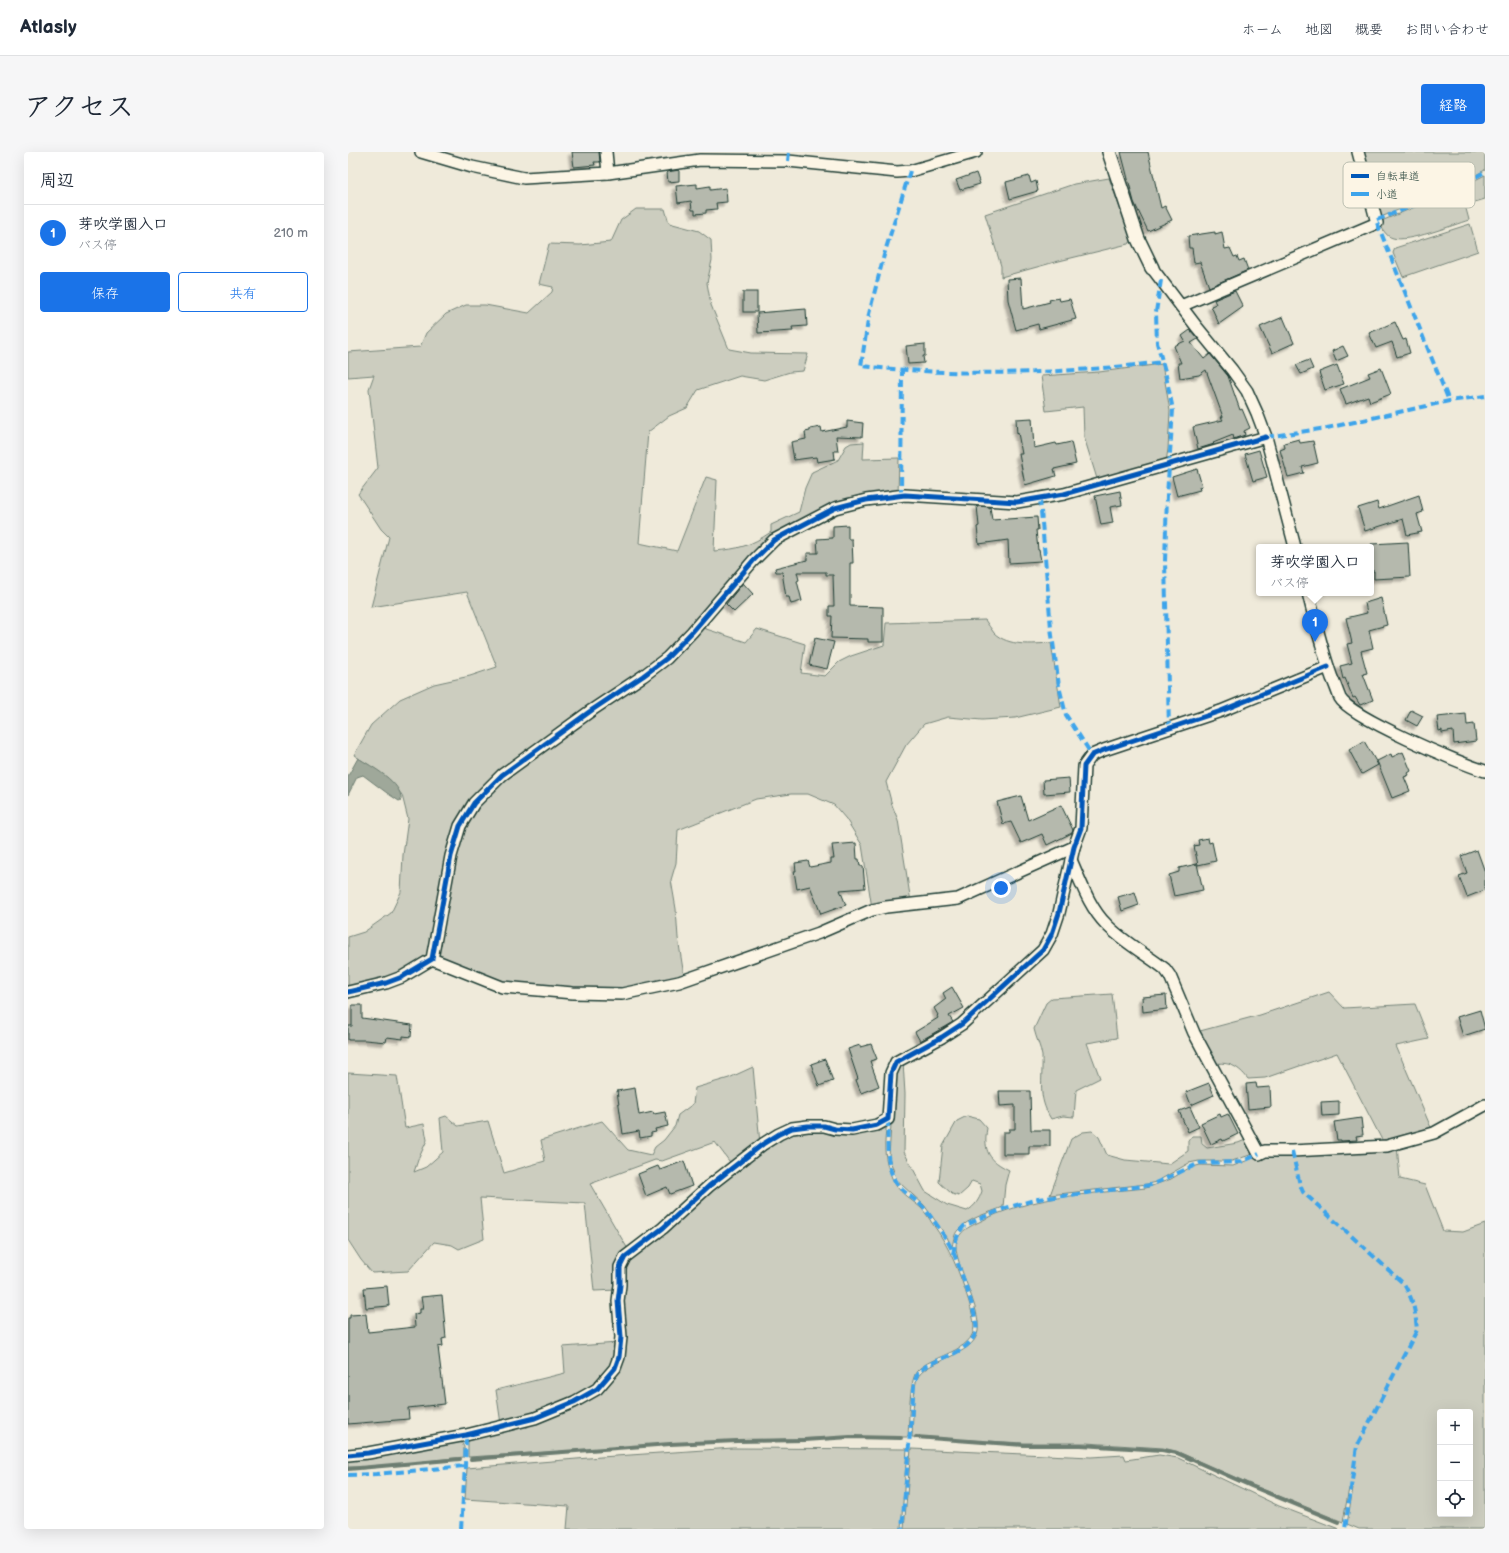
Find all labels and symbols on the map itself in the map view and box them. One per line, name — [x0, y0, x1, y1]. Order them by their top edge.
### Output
legend — [1343, 162, 1475, 208]
text: 自転車道 — [1376, 170, 1420, 183]
text: 小道 — [1376, 188, 1398, 201]
pin: 1 — [1302, 609, 1328, 642]
your location — [991, 878, 1011, 898]

